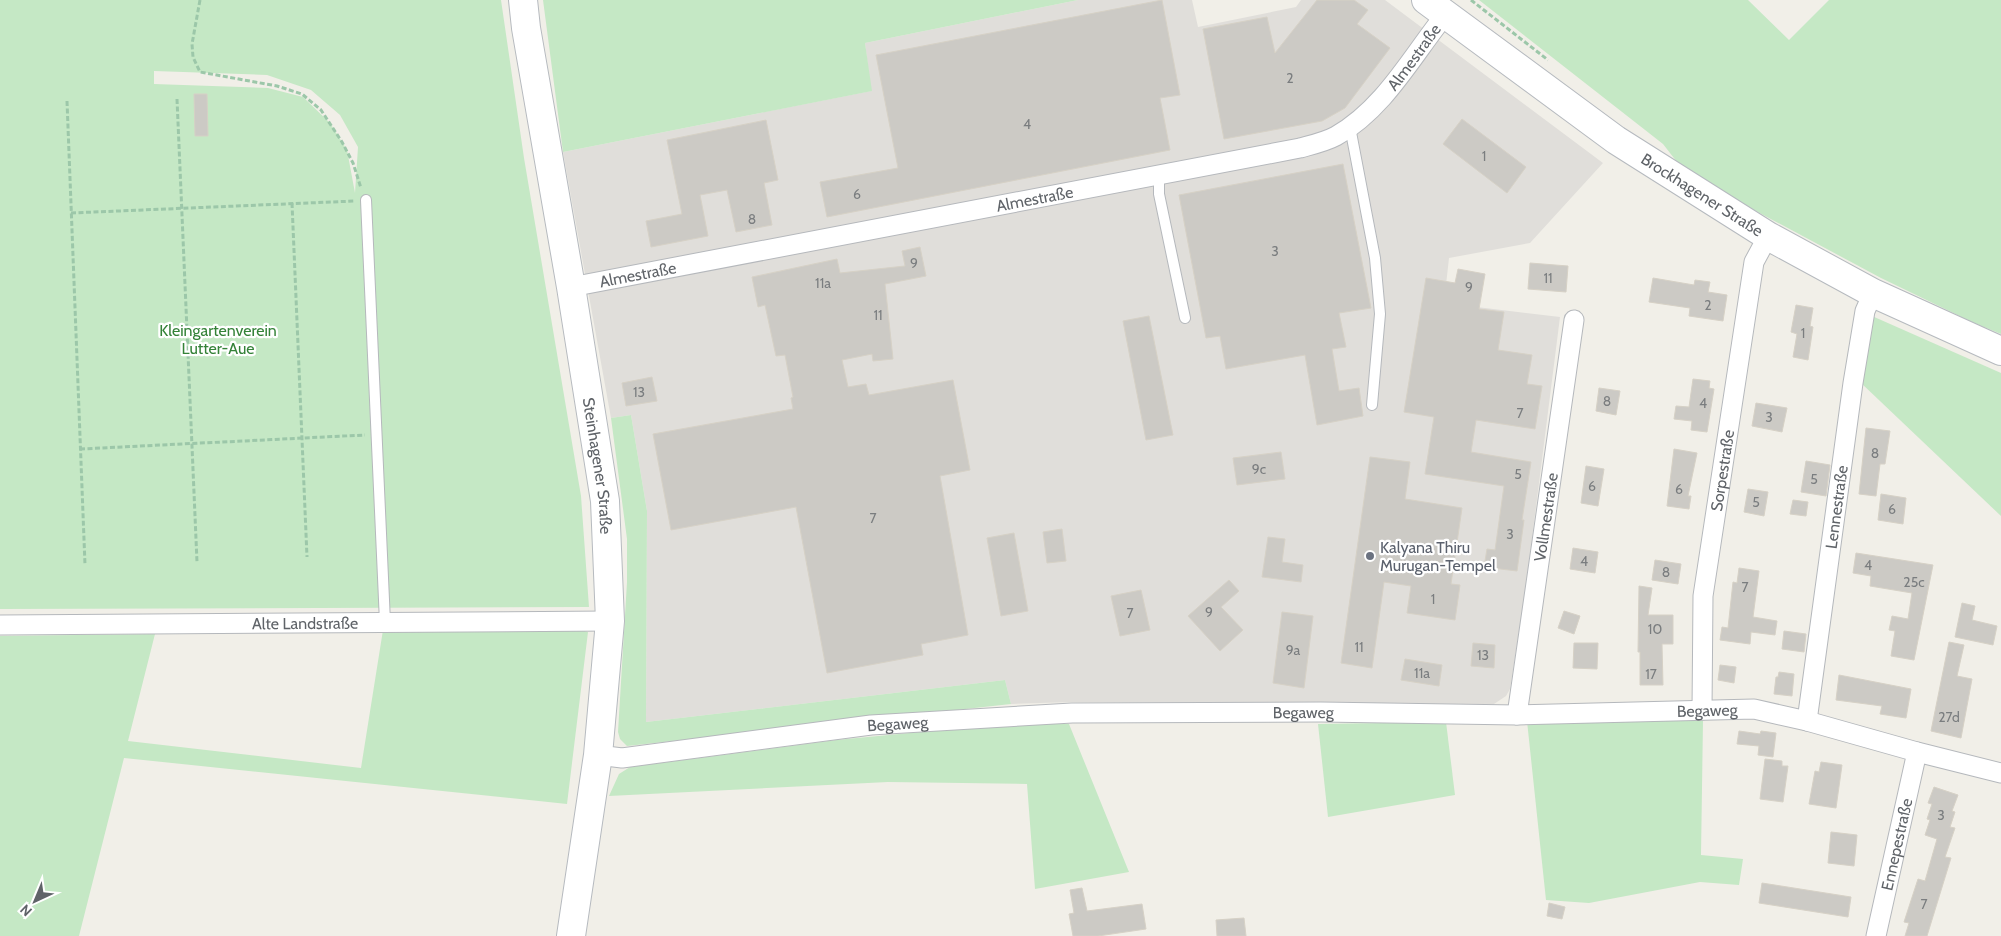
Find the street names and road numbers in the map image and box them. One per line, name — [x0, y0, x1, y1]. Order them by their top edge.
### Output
street label: Almestraße — [1383, 20, 1445, 94]
street label: Brockhagener Straße — [1638, 149, 1766, 240]
street label: Almestraße — [995, 182, 1075, 216]
street label: Almestraße — [598, 258, 678, 291]
street label: Steinhagener Straße — [579, 396, 615, 535]
street label: Sorpestraße — [1707, 428, 1738, 513]
street label: Lennestraße — [1822, 464, 1852, 550]
street label: Vollmestraße — [1530, 471, 1562, 563]
street label: Alte Landstraße — [252, 614, 358, 633]
street label: Begaweg — [1677, 700, 1739, 721]
street label: Begaweg — [1273, 703, 1335, 722]
street label: Begaweg — [867, 713, 930, 735]
street label: Ennepestraße — [1877, 796, 1916, 892]

